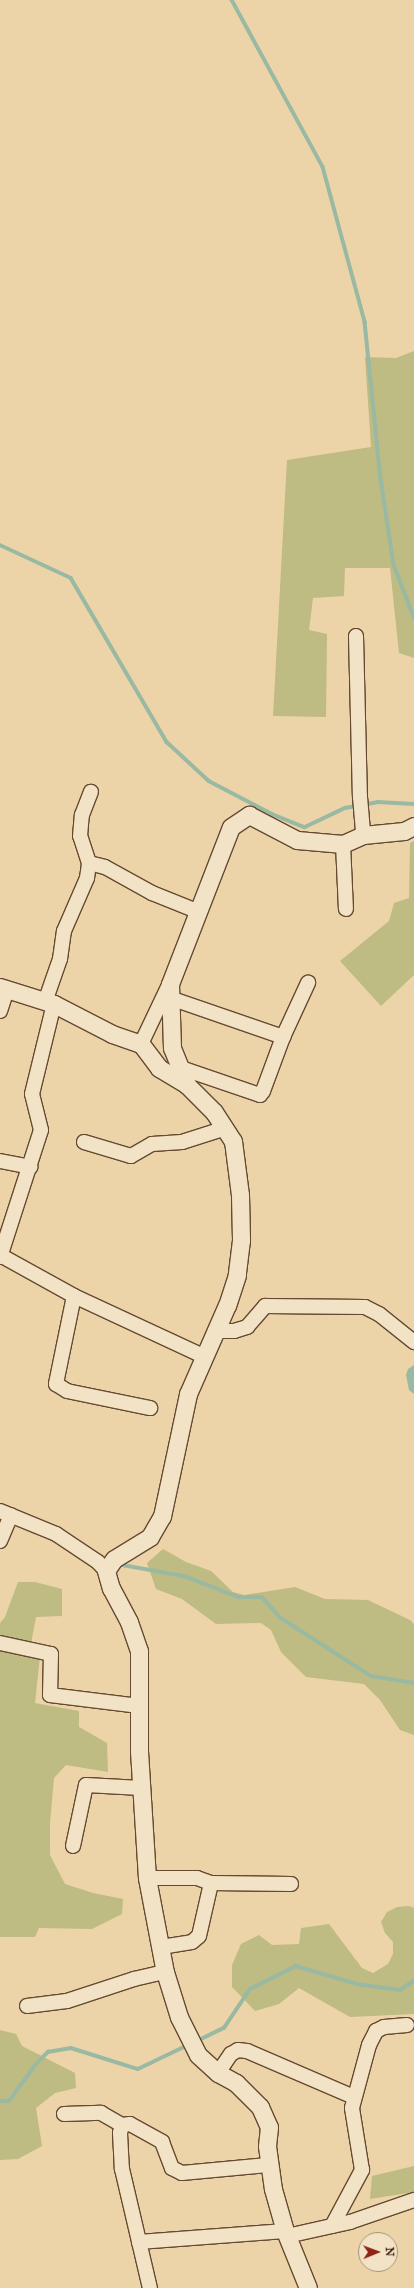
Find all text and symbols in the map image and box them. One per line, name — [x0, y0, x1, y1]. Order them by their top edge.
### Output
north arrow — [358, 2232, 398, 2272]
text: N — [383, 2247, 396, 2257]

